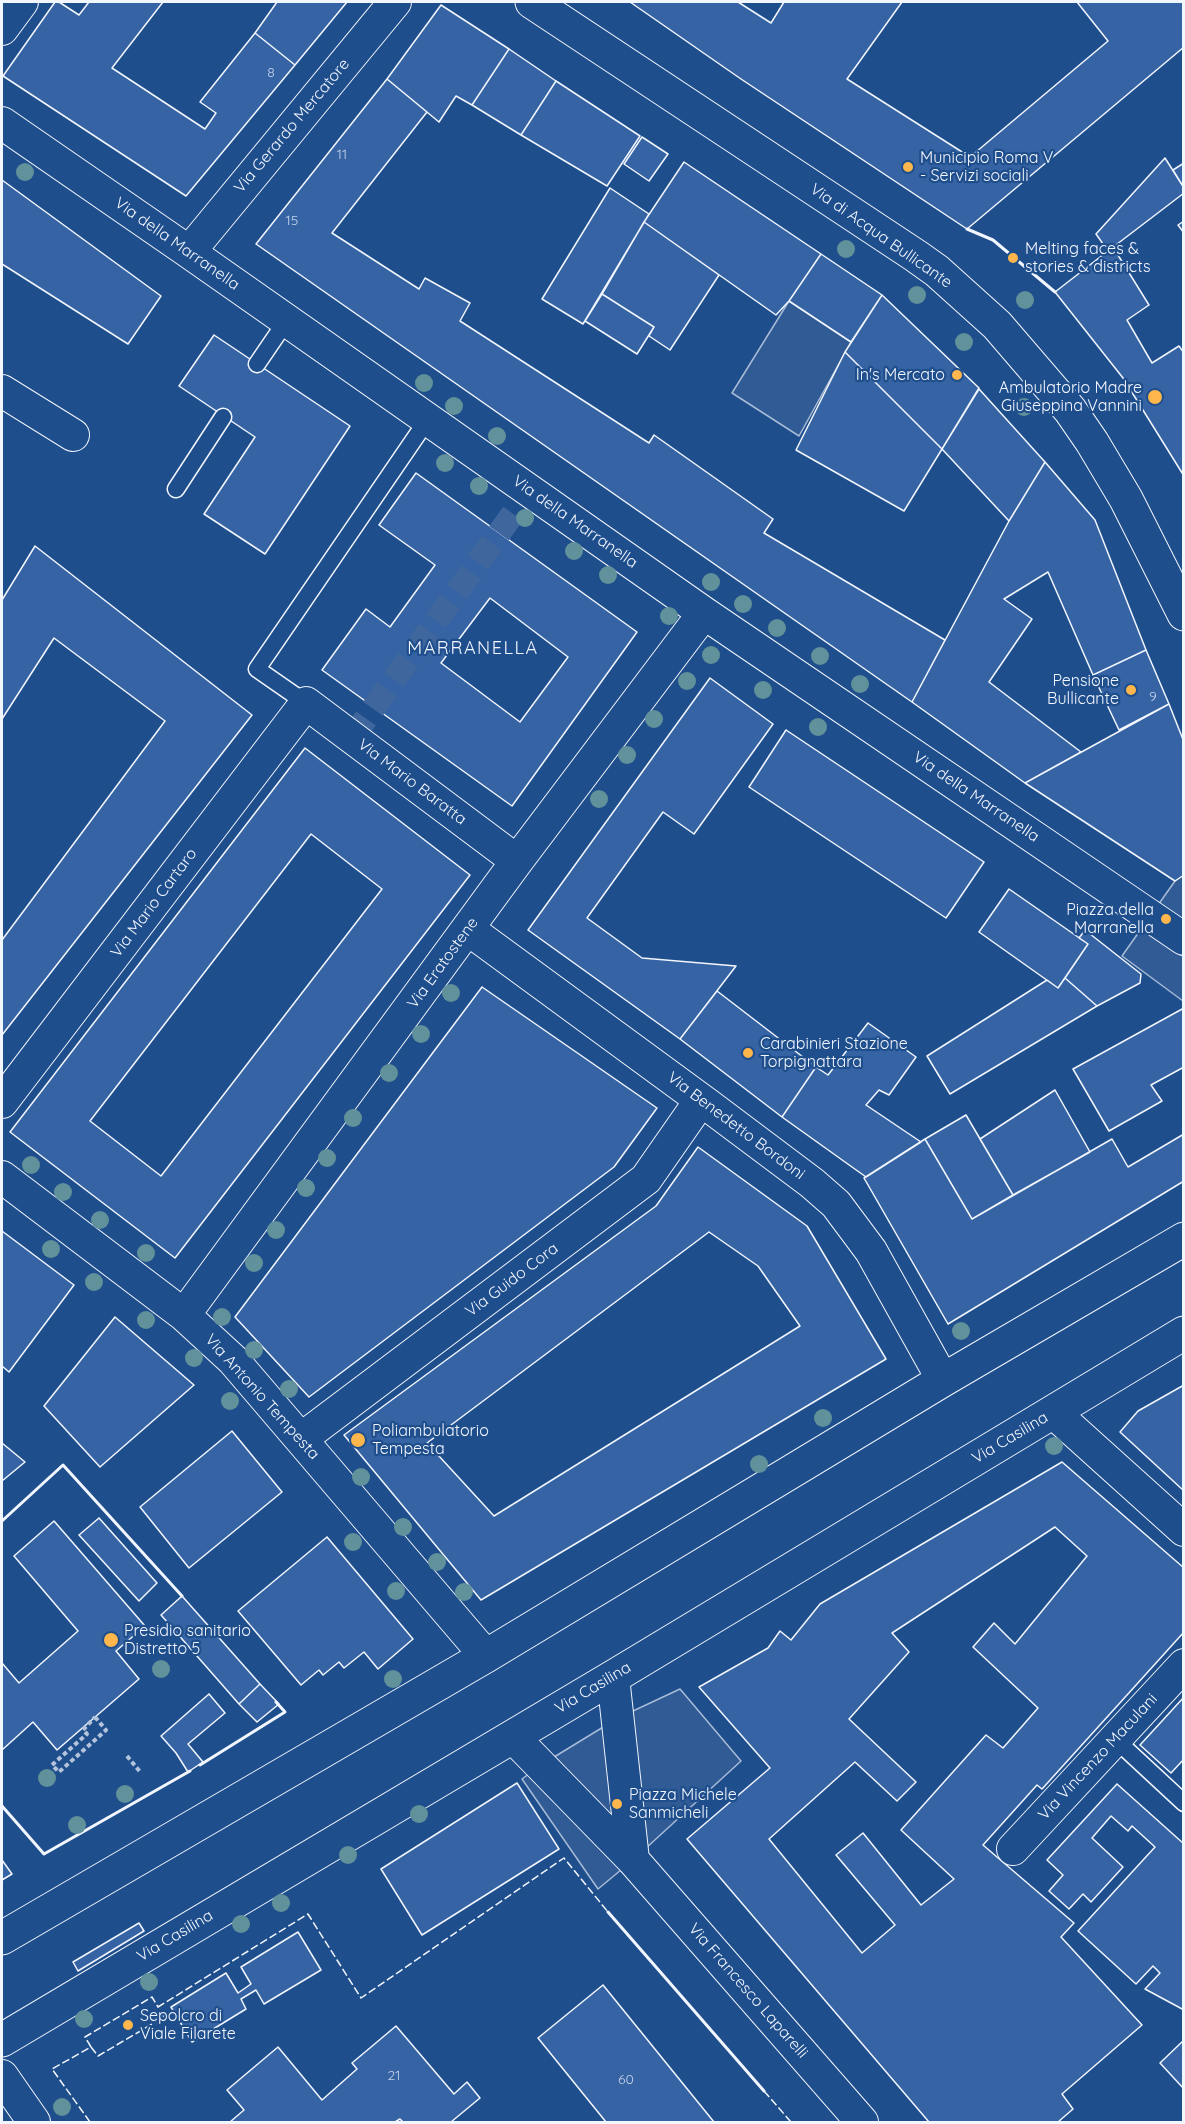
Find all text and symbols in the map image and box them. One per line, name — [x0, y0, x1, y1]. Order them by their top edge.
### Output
street label: Via Gerardo Mercatore — [230, 55, 354, 197]
house number: 8 — [267, 65, 275, 81]
house number: 11 — [337, 147, 347, 163]
place label: Municipio Roma V - Servizi sociali — [920, 148, 1053, 186]
marker: Municipio Roma V - Servizi sociali — [901, 160, 915, 174]
street label: Via di Acqua Bullicante — [806, 180, 956, 292]
street label: Via della Marranella — [111, 194, 243, 294]
house number: 15 — [286, 213, 298, 229]
place label: Melting faces & stories & districts — [1025, 239, 1150, 277]
marker: Melting faces & stories & districts — [1006, 251, 1020, 265]
place label: In's Mercato — [856, 365, 945, 385]
marker: In's Mercato — [950, 368, 964, 382]
place label: Ambulatorio Madre Giuseppina Vannini — [999, 378, 1142, 416]
marker: Ambulatorio Madre Giuseppina Vannini — [1146, 388, 1164, 406]
street label: Via della Marranella — [509, 472, 641, 572]
district label: MARRANELLA — [407, 638, 539, 660]
place label: Pensione Bullicante — [1047, 671, 1119, 709]
marker: Pensione Bullicante — [1124, 683, 1138, 697]
house number: 9 — [1149, 689, 1157, 705]
street label: Via Mario Baratta — [354, 735, 470, 829]
street label: Via della Marranella — [909, 748, 1043, 846]
street label: Via Mario Cartaro — [107, 845, 201, 961]
place label: Piazza della Marranella — [1066, 900, 1154, 938]
marker: Piazza della Marranella — [1159, 912, 1173, 926]
street label: Via Eratostene — [403, 914, 483, 1012]
place label: Carabinieri Stazione Torpignattara — [760, 1034, 908, 1072]
marker: Carabinieri Stazione Torpignattara — [741, 1046, 755, 1060]
street label: Via Benedetto Bordoni — [663, 1068, 809, 1184]
street label: Via Guido Cora — [462, 1239, 562, 1321]
street label: Via Antonio Tempesta — [201, 1330, 323, 1464]
street label: Via Casilina — [969, 1408, 1051, 1468]
place label: Poliambulatorio Tempesta — [372, 1421, 489, 1459]
marker: Poliambulatorio Tempesta — [349, 1431, 367, 1449]
place label: Presidio sanitario Distretto 5 — [124, 1621, 251, 1659]
marker: Presidio sanitario Distretto 5 — [102, 1631, 120, 1649]
street label: Via Casilina — [552, 1658, 634, 1718]
street label: Via Vincenzo Maculani — [1034, 1690, 1162, 1824]
place label: Piazza Michele Sanmicheli — [629, 1785, 737, 1823]
marker: Piazza Michele Sanmicheli — [610, 1797, 624, 1811]
street label: Via Casilina — [134, 1906, 216, 1966]
street label: Via Francesco Laparelli — [684, 1920, 812, 2062]
place label: Sepolcro di Viale Filarete — [140, 2006, 236, 2044]
marker: Sepolcro di Viale Filarete — [121, 2018, 135, 2032]
house number: 21 — [388, 2068, 400, 2084]
house number: 60 — [618, 2072, 634, 2088]

